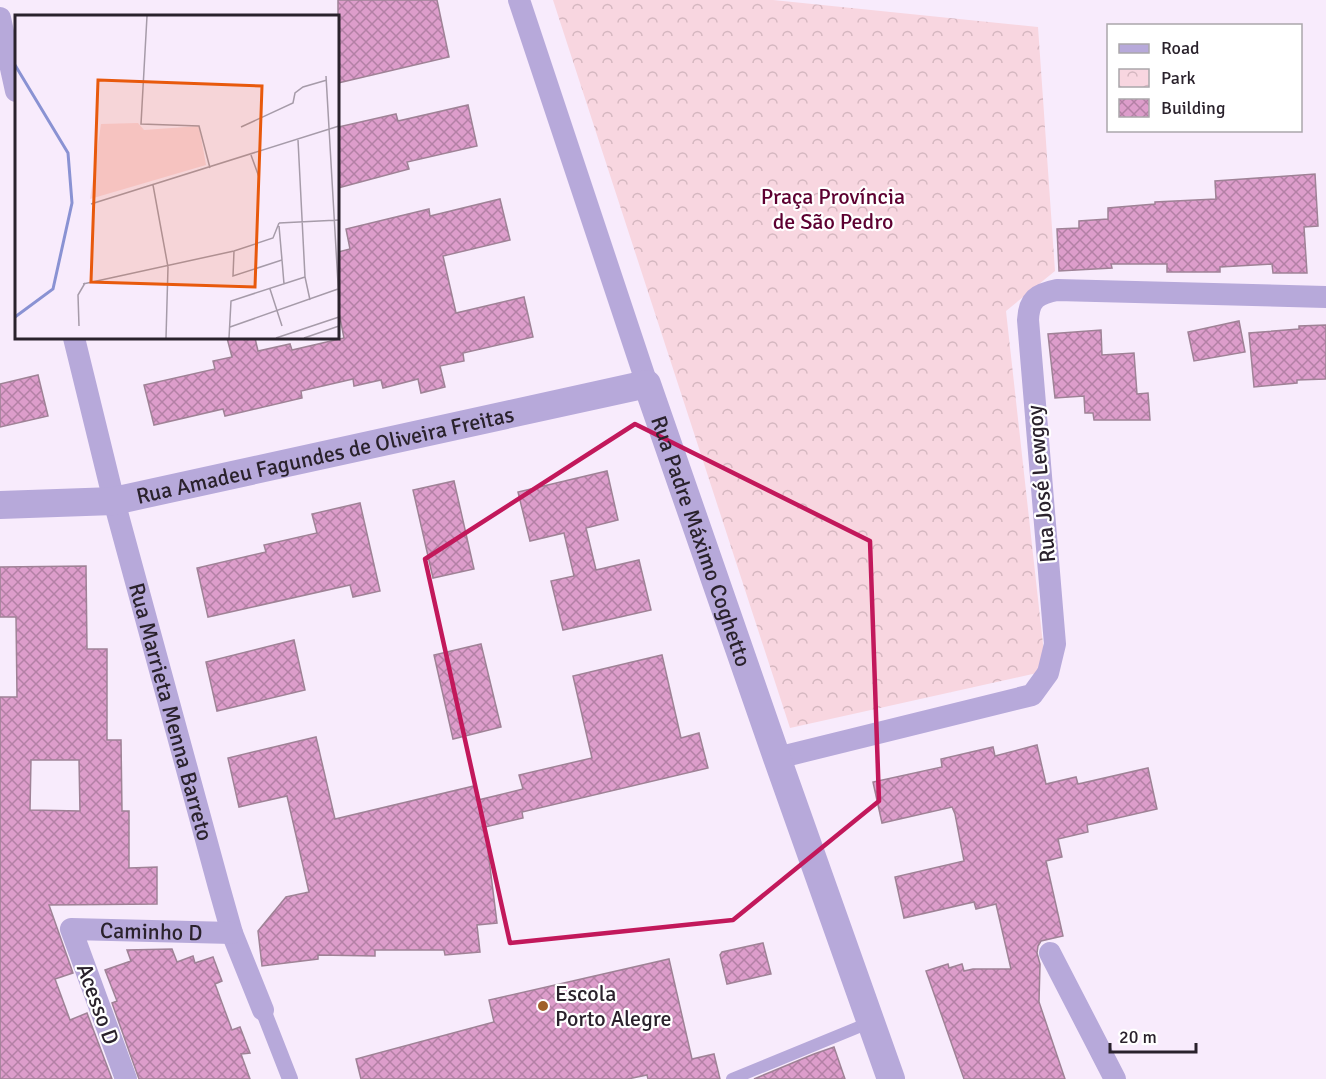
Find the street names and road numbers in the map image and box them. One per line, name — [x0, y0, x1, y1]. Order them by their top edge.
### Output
street label: Rua Amadeu Fagundes de Oliveira Freitas — [134, 400, 516, 509]
street label: Rua José Lewgoy — [1021, 403, 1061, 564]
street label: Rua Padre Máximo Coghetto — [646, 412, 758, 670]
street label: Rua Marrieta Menna Barreto — [123, 580, 219, 843]
street label: Caminho D — [100, 916, 203, 946]
street label: Acesso D — [71, 960, 125, 1048]

